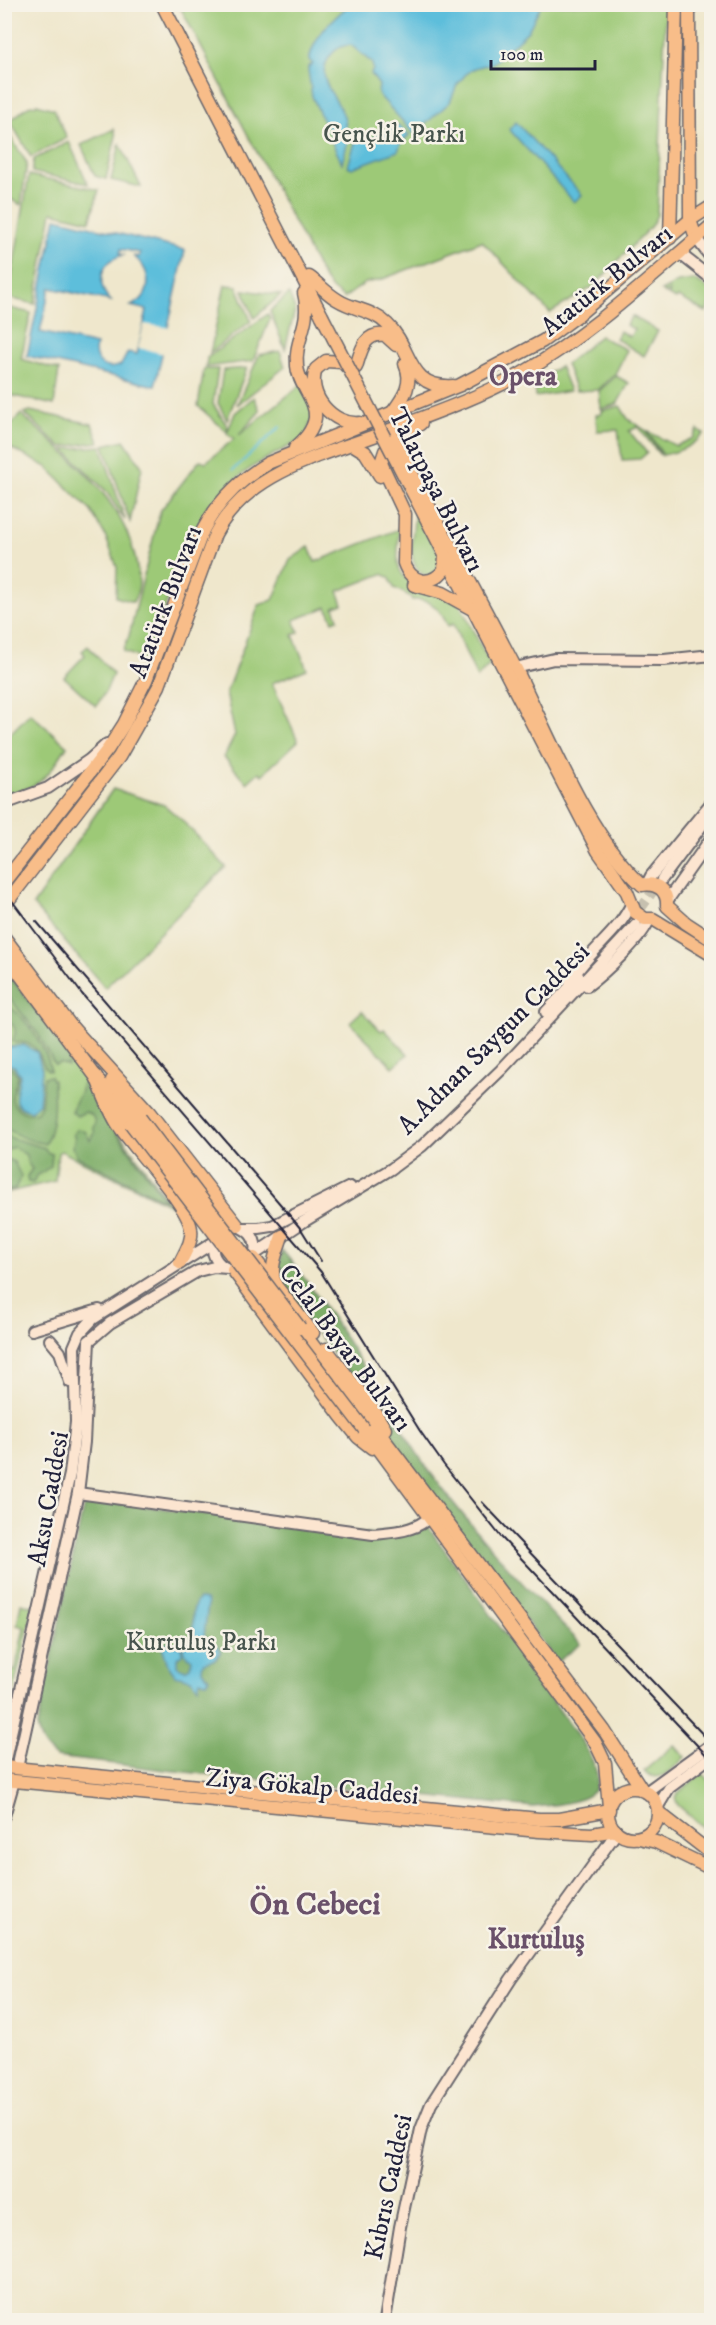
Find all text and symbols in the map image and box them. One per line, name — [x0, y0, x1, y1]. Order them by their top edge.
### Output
scale bar — [491, 33, 594, 71]
text: 100 m — [500, 44, 543, 66]
park label: Gençlik Parkı — [323, 118, 465, 151]
street label: Atatürk Bulvarı — [534, 218, 680, 344]
district label: Opera — [489, 359, 558, 394]
street label: Talatpaşa Bulvarı — [380, 402, 492, 578]
street label: Atatürk Bulvarı — [122, 521, 210, 683]
street label: A.Adnan Saygun Caddesi — [391, 936, 597, 1142]
street label: Celal Bayar Bulvarı — [271, 1257, 419, 1439]
street label: Aksu Caddesi — [21, 1429, 77, 1569]
park label: Kurtuluş Parkı — [126, 1626, 276, 1659]
street label: Ziya Gökalp Caddesi — [204, 1761, 420, 1813]
district label: Ön Cebeci — [249, 1885, 381, 1925]
district label: Kurtuluş — [487, 1922, 585, 1957]
street label: Kıbrıs Caddesi — [357, 2111, 421, 2263]

